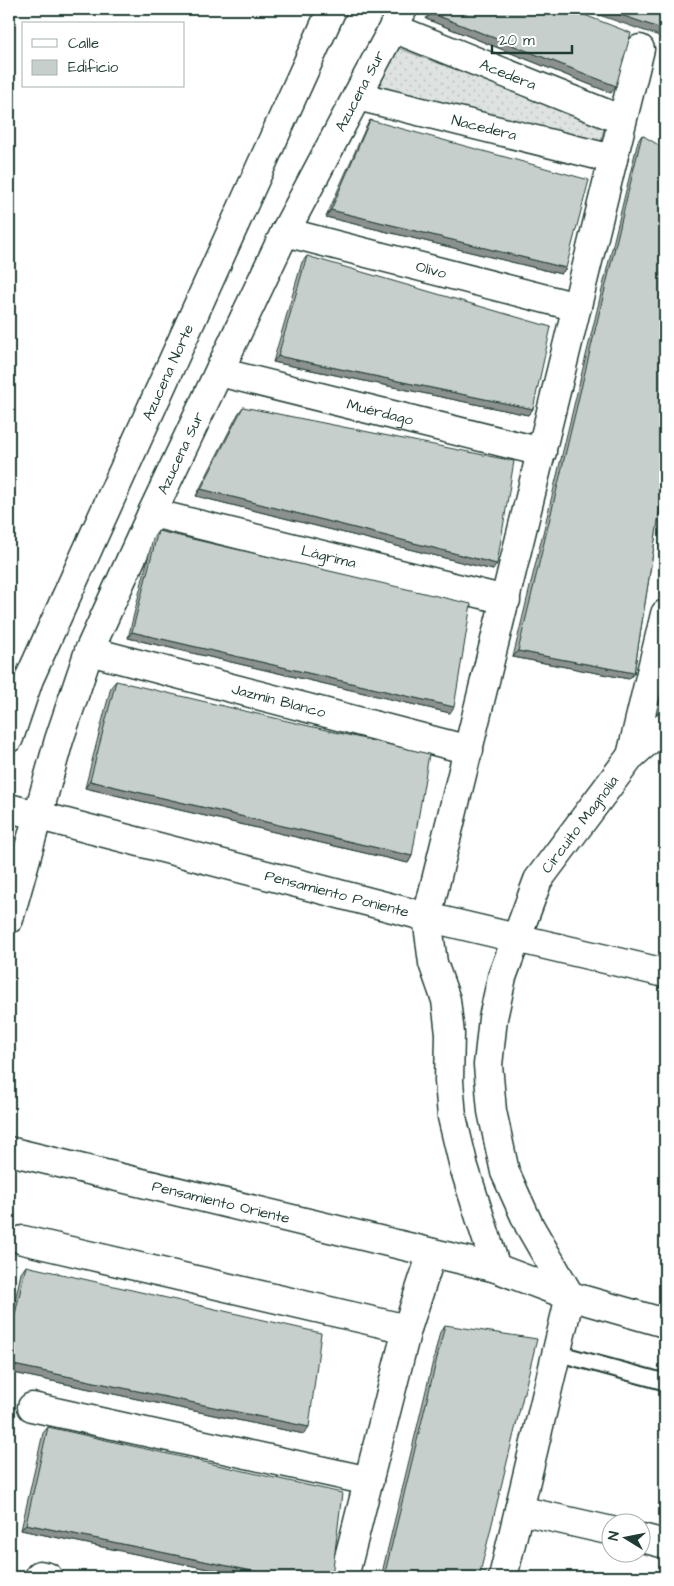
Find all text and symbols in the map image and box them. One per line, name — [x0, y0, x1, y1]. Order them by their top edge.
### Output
legend — [22, 22, 185, 88]
scale bar — [492, 22, 572, 54]
text: 20 m — [499, 30, 535, 51]
text: Calle — [68, 33, 99, 54]
street label: Azucena Sur — [330, 47, 390, 135]
street label: Acedera — [477, 53, 540, 95]
text: Edificio — [68, 57, 119, 78]
street label: Nacedera — [449, 109, 519, 146]
street label: Olivo — [414, 256, 449, 284]
street label: Azucena Norte — [137, 321, 199, 424]
street label: Muérdago — [345, 394, 416, 430]
street label: Azucena Sur — [152, 408, 209, 498]
street label: Lágrima — [299, 540, 359, 573]
street label: Jazmín Blanco — [229, 678, 329, 723]
street label: Circuito Magnolia — [536, 771, 624, 877]
street label: Pensamiento Poniente — [263, 865, 411, 922]
street label: Pensamiento Oriente — [150, 1175, 292, 1229]
north arrow — [602, 1514, 652, 1564]
text: N — [604, 1530, 625, 1542]

